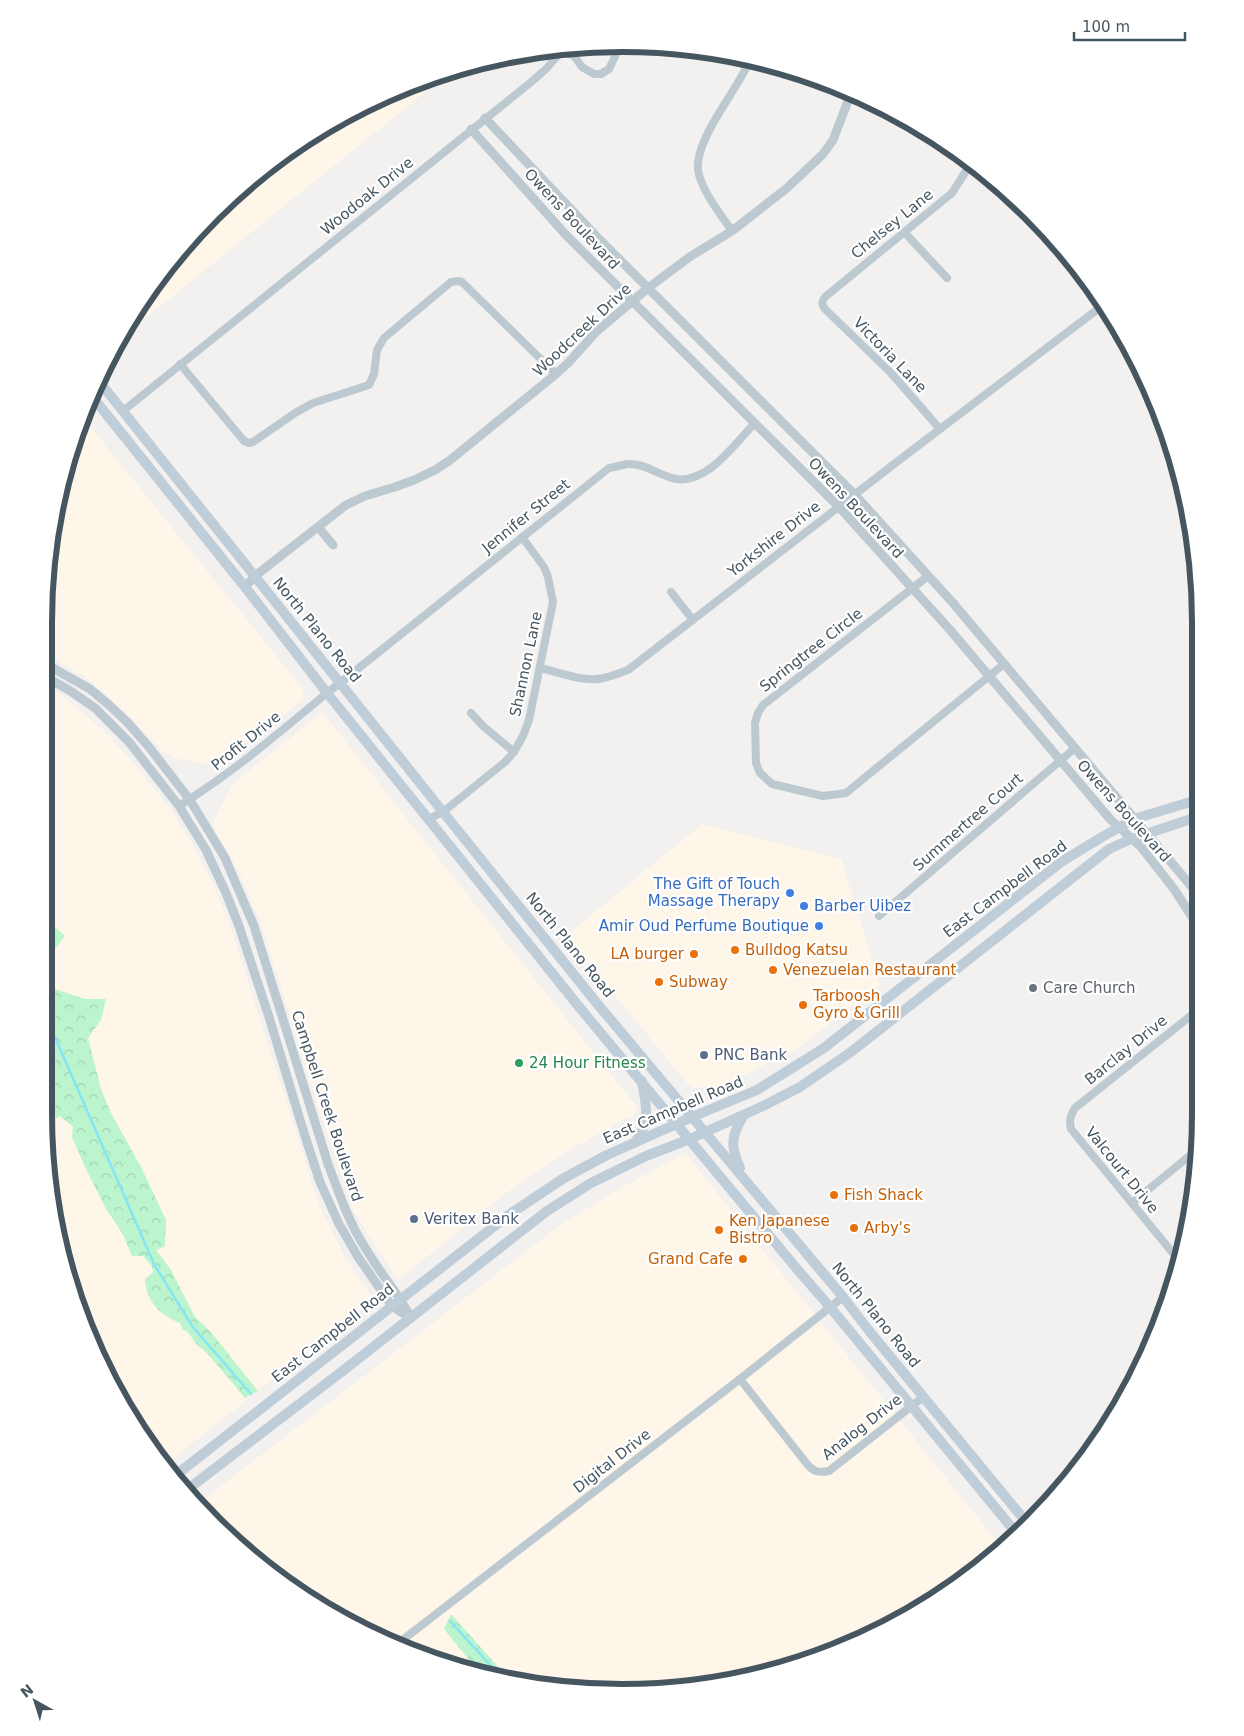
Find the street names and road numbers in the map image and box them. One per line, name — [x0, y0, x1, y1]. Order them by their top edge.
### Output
street label: Woodoak Drive — [317, 153, 417, 239]
street label: Owens Boulevard — [521, 165, 623, 273]
street label: Chelsey Lane — [847, 185, 937, 263]
street label: Woodcreek Drive — [529, 280, 635, 380]
street label: Victoria Lane — [849, 314, 931, 396]
street label: Owens Boulevard — [805, 454, 907, 562]
street label: Jennifer Street — [478, 475, 574, 558]
street label: Yorkshire Drive — [723, 497, 824, 581]
street label: North Plano Road — [269, 574, 365, 686]
street label: Springtree Circle — [756, 604, 866, 696]
street label: Shannon Lane — [506, 610, 546, 718]
street label: Profit Drive — [208, 708, 284, 774]
street label: Owens Boulevard — [1073, 756, 1175, 866]
street label: Summertree Court — [909, 769, 1027, 875]
street label: East Campbell Road — [940, 837, 1070, 941]
street label: North Plano Road — [522, 889, 618, 1001]
street label: Campbell Creek Boulevard — [288, 1008, 366, 1204]
street label: Barclay Drive — [1081, 1011, 1171, 1089]
street label: East Campbell Road — [600, 1072, 746, 1148]
street label: Valcourt Drive — [1082, 1123, 1162, 1217]
street label: North Plano Road — [828, 1259, 924, 1371]
street label: East Campbell Road — [268, 1280, 398, 1386]
street label: Analog Drive — [818, 1390, 906, 1464]
street label: Digital Drive — [570, 1425, 654, 1497]

